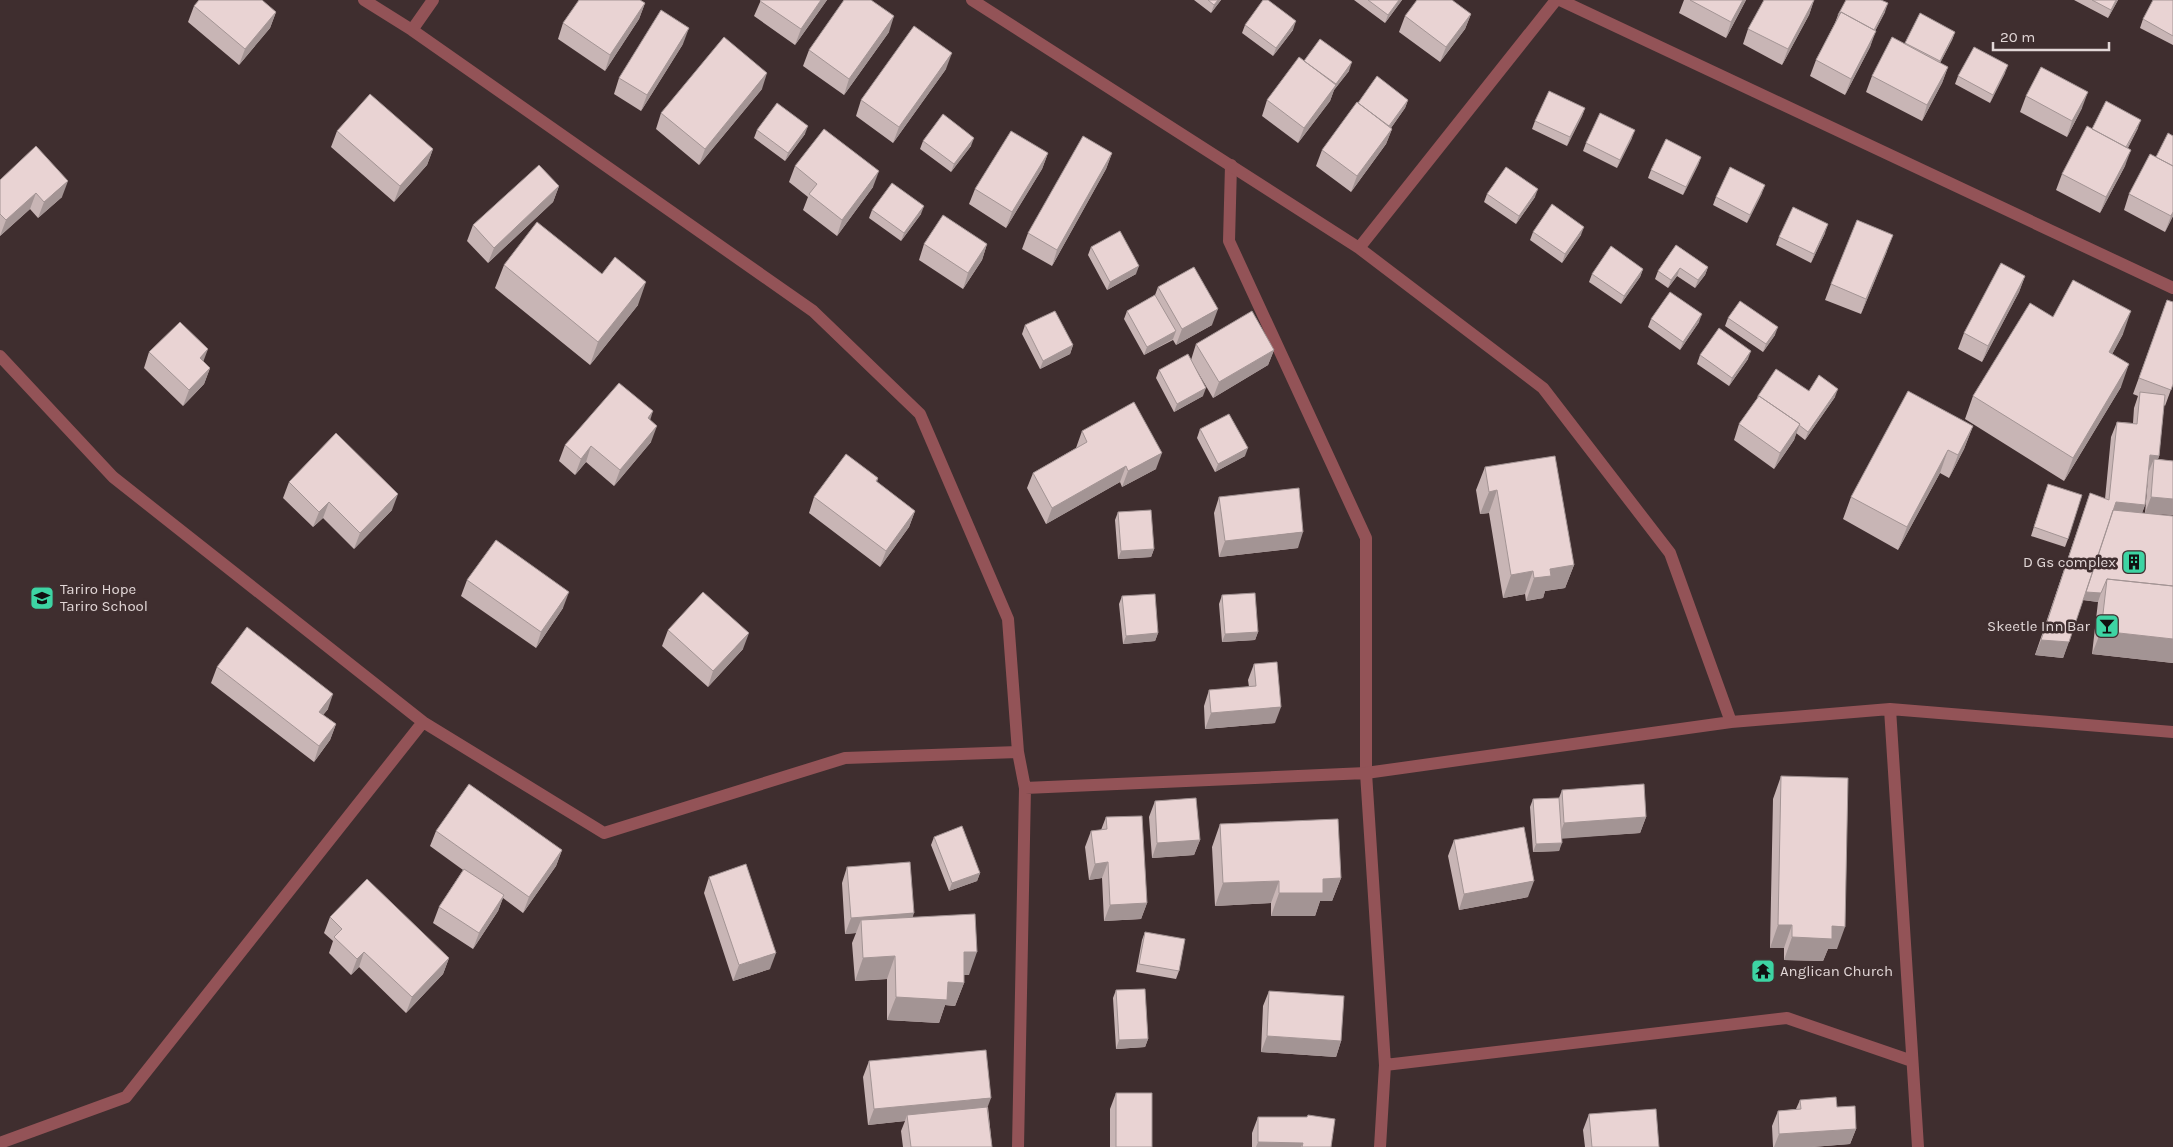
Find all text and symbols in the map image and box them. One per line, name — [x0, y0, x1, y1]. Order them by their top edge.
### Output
scale bar — [1993, 20, 2109, 52]
text: 20 m — [2000, 28, 2035, 46]
building icon: D Gs complex — [2121, 549, 2147, 575]
place label: D Gs complex — [2023, 553, 2116, 571]
place label: Tariro Hope Tariro School — [60, 580, 148, 615]
school or university icon: Tariro Hope Tariro School — [29, 585, 55, 611]
bar icon: Skeetle Inn Bar — [2094, 613, 2120, 639]
place label: Skeetle Inn Bar — [1987, 617, 2091, 635]
temple icon: Anglican Church — [1750, 958, 1776, 984]
place label: Anglican Church — [1780, 962, 1893, 980]

